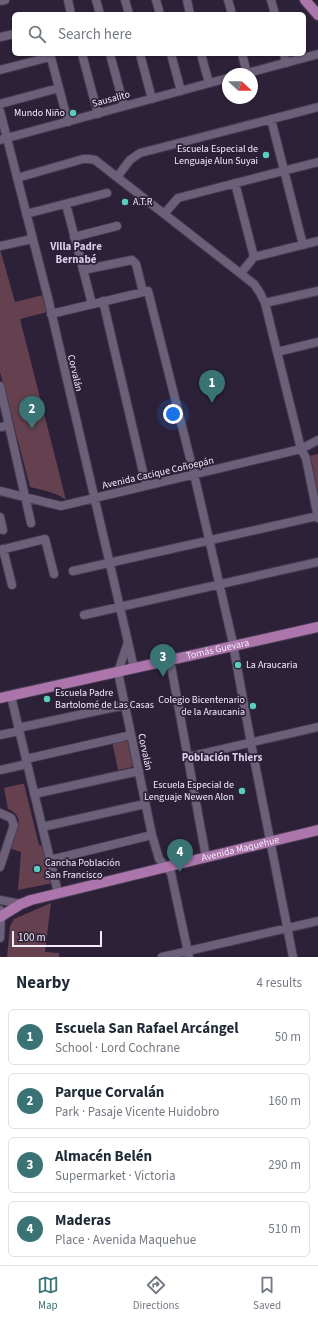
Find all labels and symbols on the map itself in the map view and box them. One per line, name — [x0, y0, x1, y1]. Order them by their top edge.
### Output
north arrow — [222, 68, 258, 104]
street label: Sausalito — [90, 87, 132, 111]
place label: Mundo Niño — [14, 106, 65, 120]
marker: Mundo Niño — [68, 108, 78, 118]
place label: Escuela Especial de Lenguaje Alun Suyai — [174, 142, 258, 168]
marker: Escuela Especial de Lenguaje Alun Suyai — [261, 150, 271, 160]
place label: A.T.R — [133, 195, 153, 209]
marker: A.T.R — [120, 197, 130, 207]
district label: Villa Padre Bernabé — [49, 239, 102, 267]
street label: Corvalán — [64, 353, 86, 393]
pin: 1 — [199, 370, 225, 403]
pin: 2 — [19, 396, 45, 429]
your location — [163, 404, 183, 424]
street label: Avenida Cacique Coñoepán — [101, 453, 215, 493]
street label: Tomás Guevara — [185, 636, 250, 663]
pin: 3 — [150, 644, 176, 677]
place label: La Araucaria — [246, 658, 298, 672]
marker: La Araucaria — [233, 660, 243, 670]
place label: Escuela Padre Bartolomé de Las Casas — [55, 686, 154, 712]
place label: Colegio Bicentenario de la Araucania — [158, 693, 245, 719]
marker: Escuela Padre Bartolomé de Las Casas — [42, 694, 52, 704]
marker: Colegio Bicentenario de la Araucania — [248, 701, 258, 711]
street label: Corvalán — [134, 732, 156, 772]
district label: Población Thiers — [182, 750, 262, 765]
place label: Escuela Especial de Lenguaje Newen Alon — [144, 778, 234, 804]
marker: Escuela Especial de Lenguaje Newen Alon — [237, 786, 247, 796]
street label: Avenida Maquehue — [200, 833, 281, 865]
pin: 4 — [167, 839, 193, 872]
place label: Cancha Población San Francisco — [45, 856, 120, 882]
marker: Cancha Población San Francisco — [32, 864, 42, 874]
scale bar — [12, 929, 102, 948]

